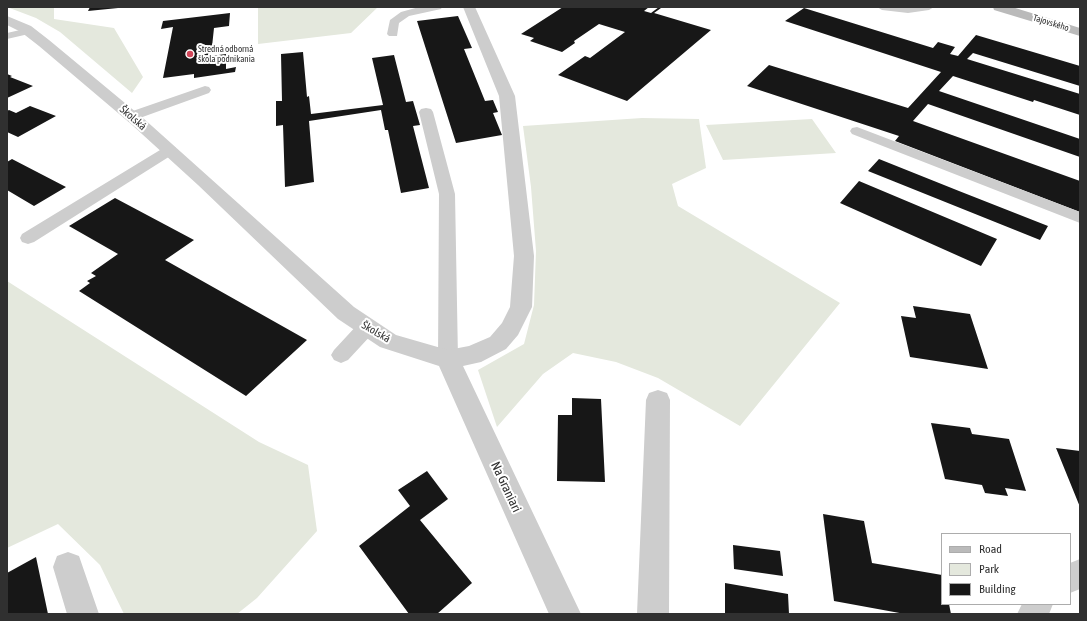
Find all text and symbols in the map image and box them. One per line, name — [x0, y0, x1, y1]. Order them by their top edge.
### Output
street label: Tajovského — [1032, 12, 1070, 34]
place label: Stredná odborná škola podnikania — [198, 44, 255, 65]
marker: Stredná odborná škola podnikania — [185, 49, 195, 59]
street label: Školská — [117, 103, 149, 133]
street label: Školská — [359, 318, 393, 346]
street label: Na Graniari — [487, 459, 525, 515]
legend — [941, 533, 1071, 605]
text: Road — [979, 542, 1002, 556]
text: Park — [979, 562, 999, 576]
text: Building — [979, 582, 1016, 596]

